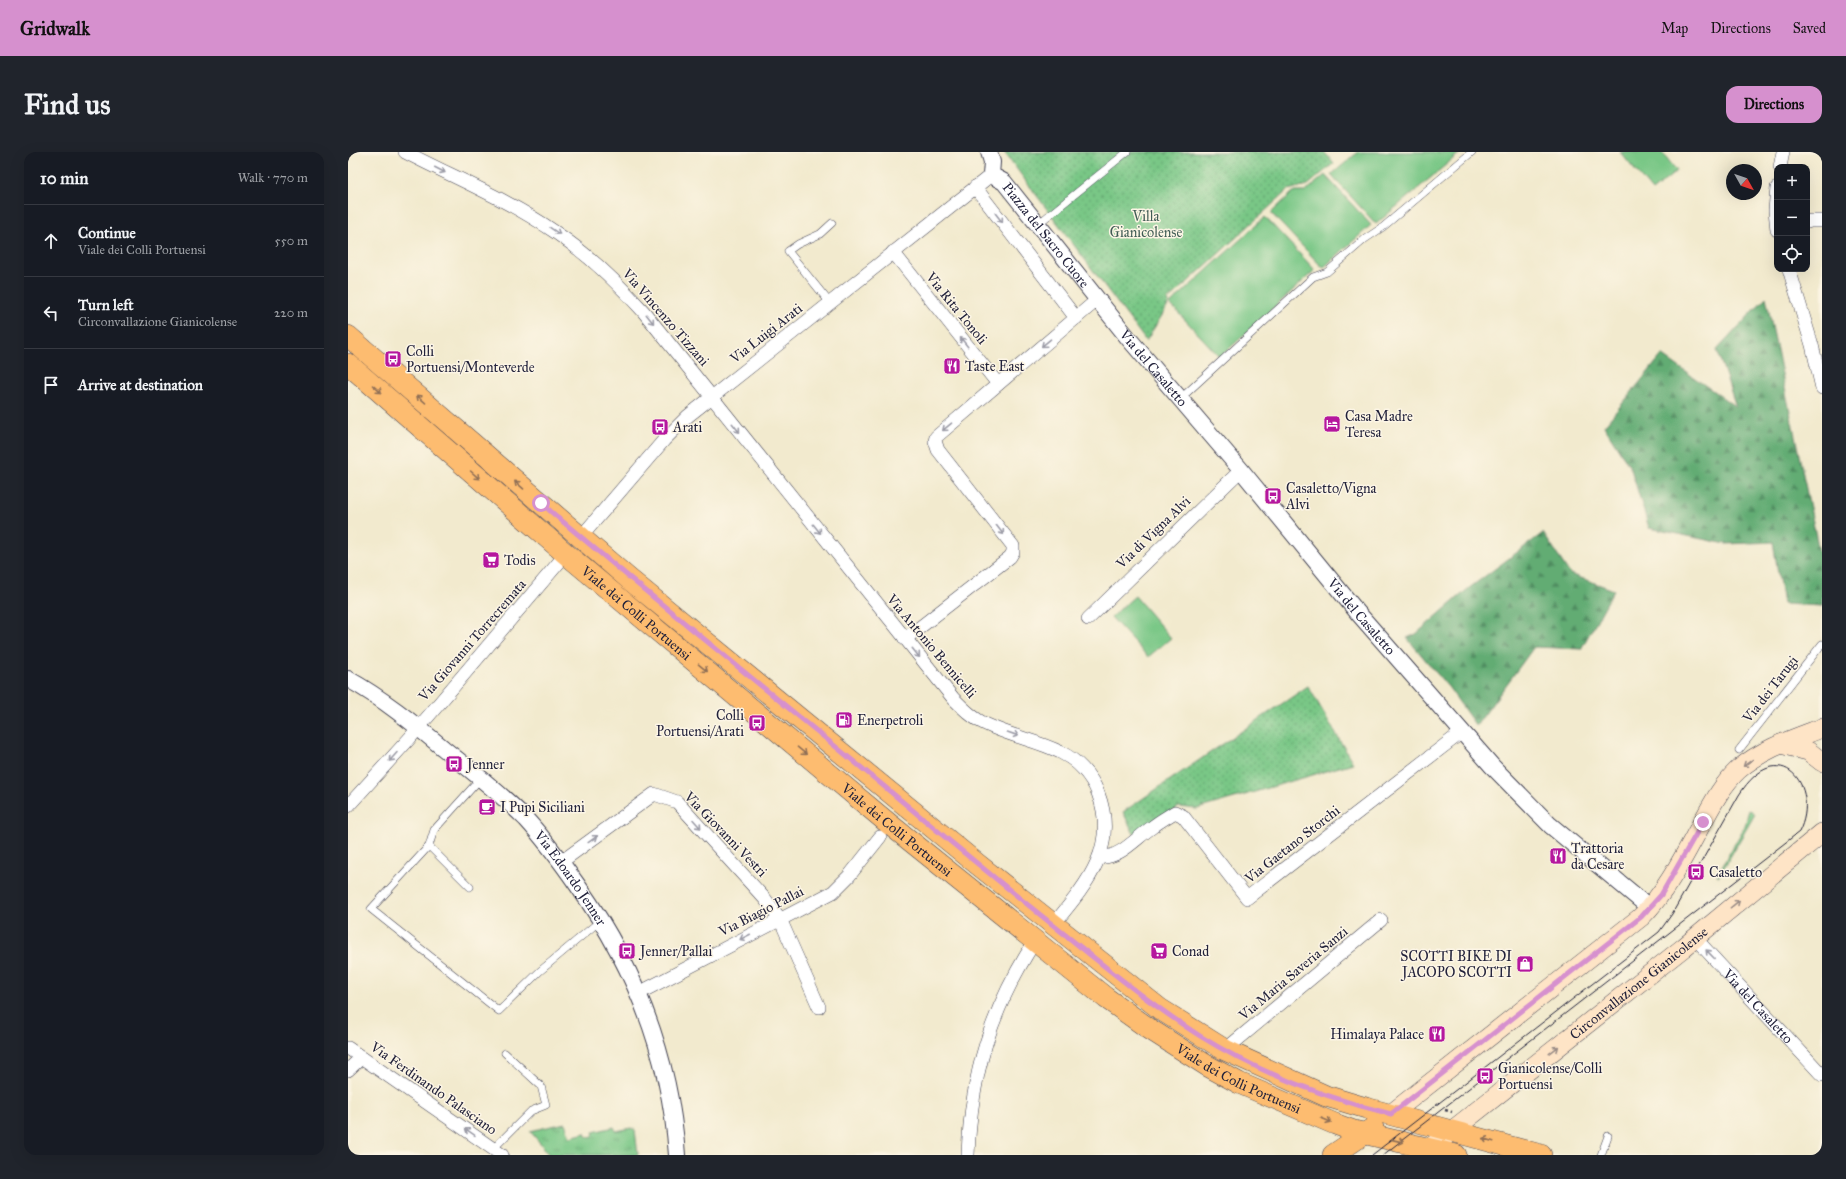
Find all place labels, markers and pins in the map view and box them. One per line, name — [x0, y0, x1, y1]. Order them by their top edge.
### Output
place label: Colli Portuensi/Monteverde — [406, 343, 535, 376]
bus stop icon: Colli Portuensi/Monteverde — [383, 349, 403, 369]
restaurant icon: Taste East — [942, 356, 962, 376]
place label: Taste East — [965, 358, 1025, 375]
place label: Casa Madre Teresa — [1345, 408, 1413, 441]
hotel icon: Casa Madre Teresa — [1322, 414, 1342, 434]
bus stop icon: Arati — [650, 417, 670, 437]
place label: Arati — [672, 419, 703, 436]
place label: Casaletto/Vigna Alvi — [1285, 480, 1377, 513]
bus stop icon: Casaletto/Vigna Alvi — [1263, 486, 1283, 506]
supermarket icon: Todis — [481, 550, 501, 570]
place label: Todis — [504, 552, 536, 569]
place label: Colli Portuensi/Arati — [656, 707, 744, 740]
fuel station icon: Enerpetroli — [834, 710, 854, 730]
place label: Enerpetroli — [857, 712, 924, 729]
bus stop icon: Colli Portuensi/Arati — [747, 713, 767, 733]
bus stop icon: Jenner — [444, 754, 464, 774]
place label: Jenner — [465, 756, 505, 774]
cafe icon: I Pupi Siciliani — [477, 797, 497, 817]
place label: I Pupi Siciliani — [500, 799, 585, 816]
place label: Trattoria da Cesare — [1571, 840, 1625, 873]
restaurant icon: Trattoria da Cesare — [1548, 846, 1568, 866]
bus stop icon: Casaletto — [1686, 862, 1706, 882]
place label: Casaletto — [1709, 864, 1762, 881]
bus stop icon: Jenner/Pallai — [617, 941, 637, 961]
supermarket icon: Conad — [1149, 941, 1169, 961]
place label: Jenner/Pallai — [638, 943, 712, 961]
place label: Conad — [1172, 943, 1209, 960]
place label: SCOTTI BIKE DI JACOPO SCOTTI — [1400, 948, 1512, 982]
shop icon: SCOTTI BIKE DI JACOPO SCOTTI — [1515, 954, 1535, 974]
restaurant icon: Himalaya Palace — [1427, 1024, 1447, 1044]
place label: Himalaya Palace — [1330, 1026, 1424, 1043]
place label: Gianicolense/Colli Portuensi — [1498, 1060, 1602, 1093]
bus stop icon: Gianicolense/Colli Portuensi — [1475, 1066, 1495, 1086]

